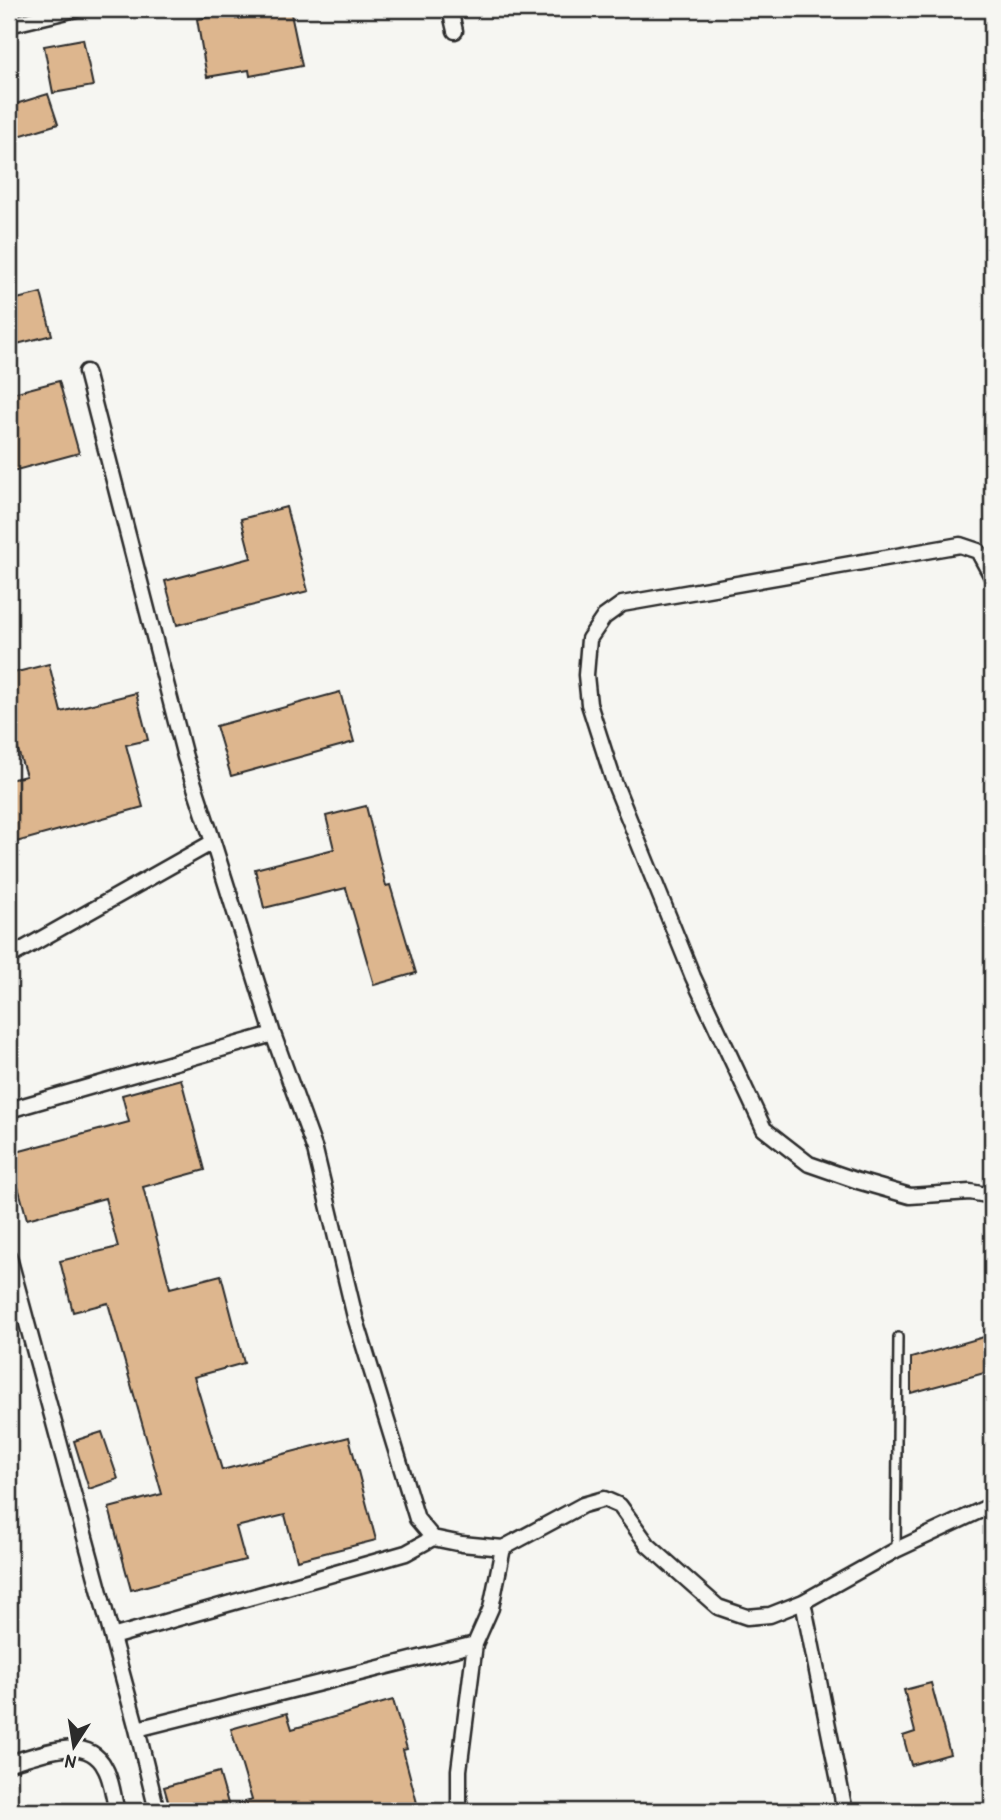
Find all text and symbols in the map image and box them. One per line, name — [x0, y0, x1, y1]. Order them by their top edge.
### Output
north arrow — [38, 1712, 108, 1782]
text: N — [63, 1749, 78, 1776]

